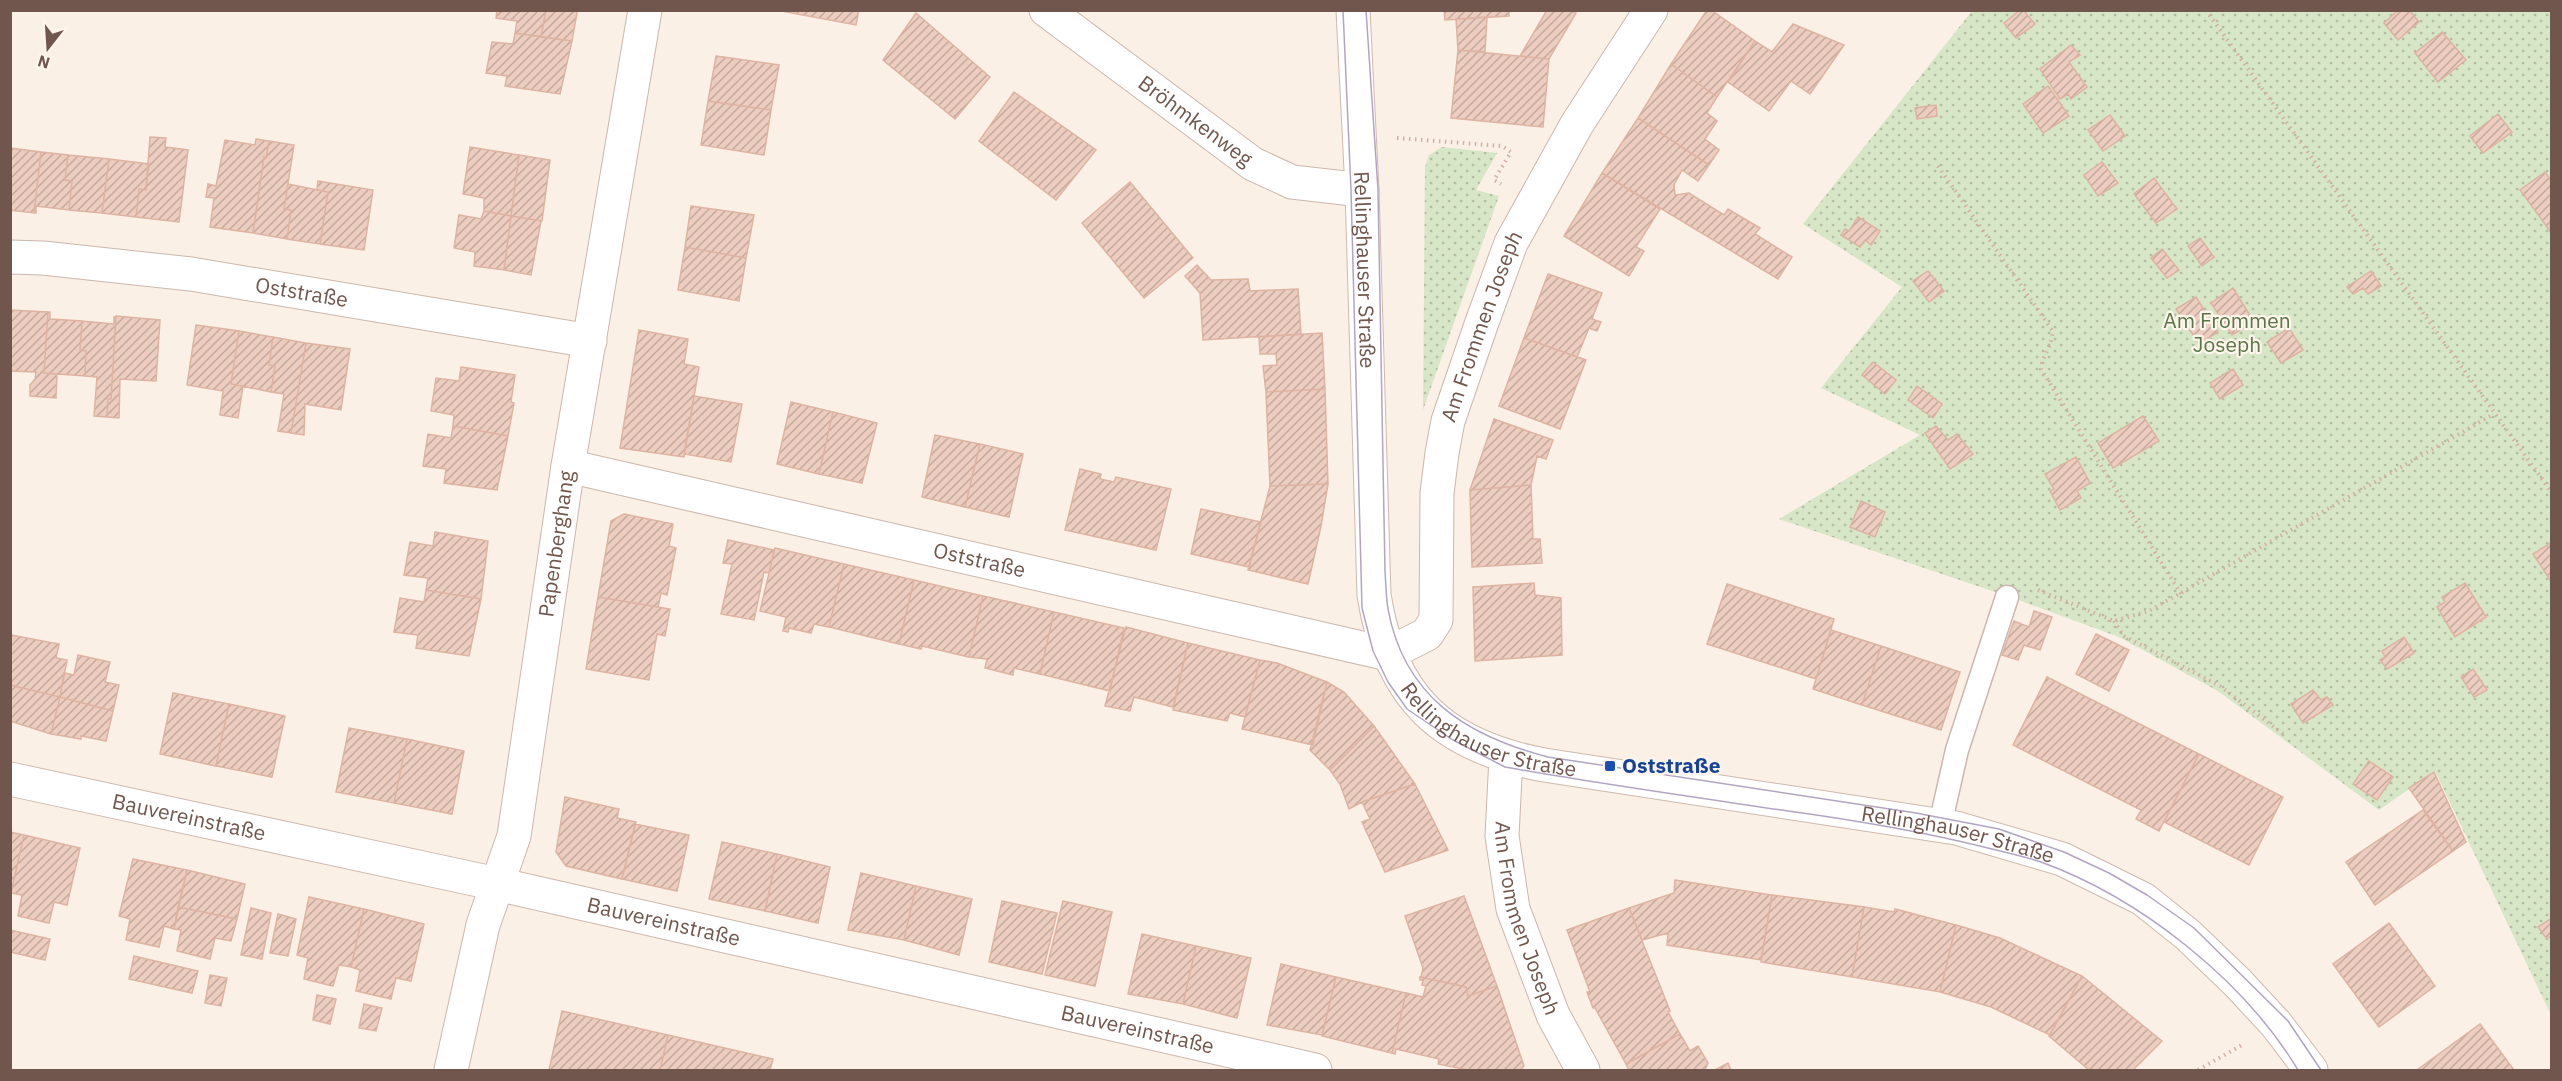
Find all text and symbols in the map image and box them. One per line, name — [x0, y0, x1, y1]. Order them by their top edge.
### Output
north arrow — [18, 18, 78, 78]
text: N — [35, 51, 52, 74]
street label: Bröhmkenweg — [1133, 68, 1259, 172]
street label: Rellinghauser Straße — [1348, 170, 1382, 369]
street label: Am Frommen Joseph — [1434, 225, 1528, 425]
street label: Oststraße — [253, 270, 350, 313]
park label: Am Frommen Joseph — [2163, 306, 2291, 358]
street label: Papenberghang — [531, 469, 580, 619]
street label: Oststraße — [931, 535, 1028, 583]
street label: Rellinghauser Straße — [1395, 676, 1578, 783]
place label: Oststraße — [1622, 751, 1721, 779]
marker: Oststraße — [1603, 759, 1617, 773]
street label: Bauvereinstraße — [110, 786, 268, 847]
street label: Rellinghauser Straße — [1860, 799, 2058, 869]
street label: Am Frommen Joseph — [1489, 821, 1567, 1019]
street label: Bauvereinstraße — [585, 890, 743, 952]
street label: Bauvereinstraße — [1058, 998, 1217, 1060]

